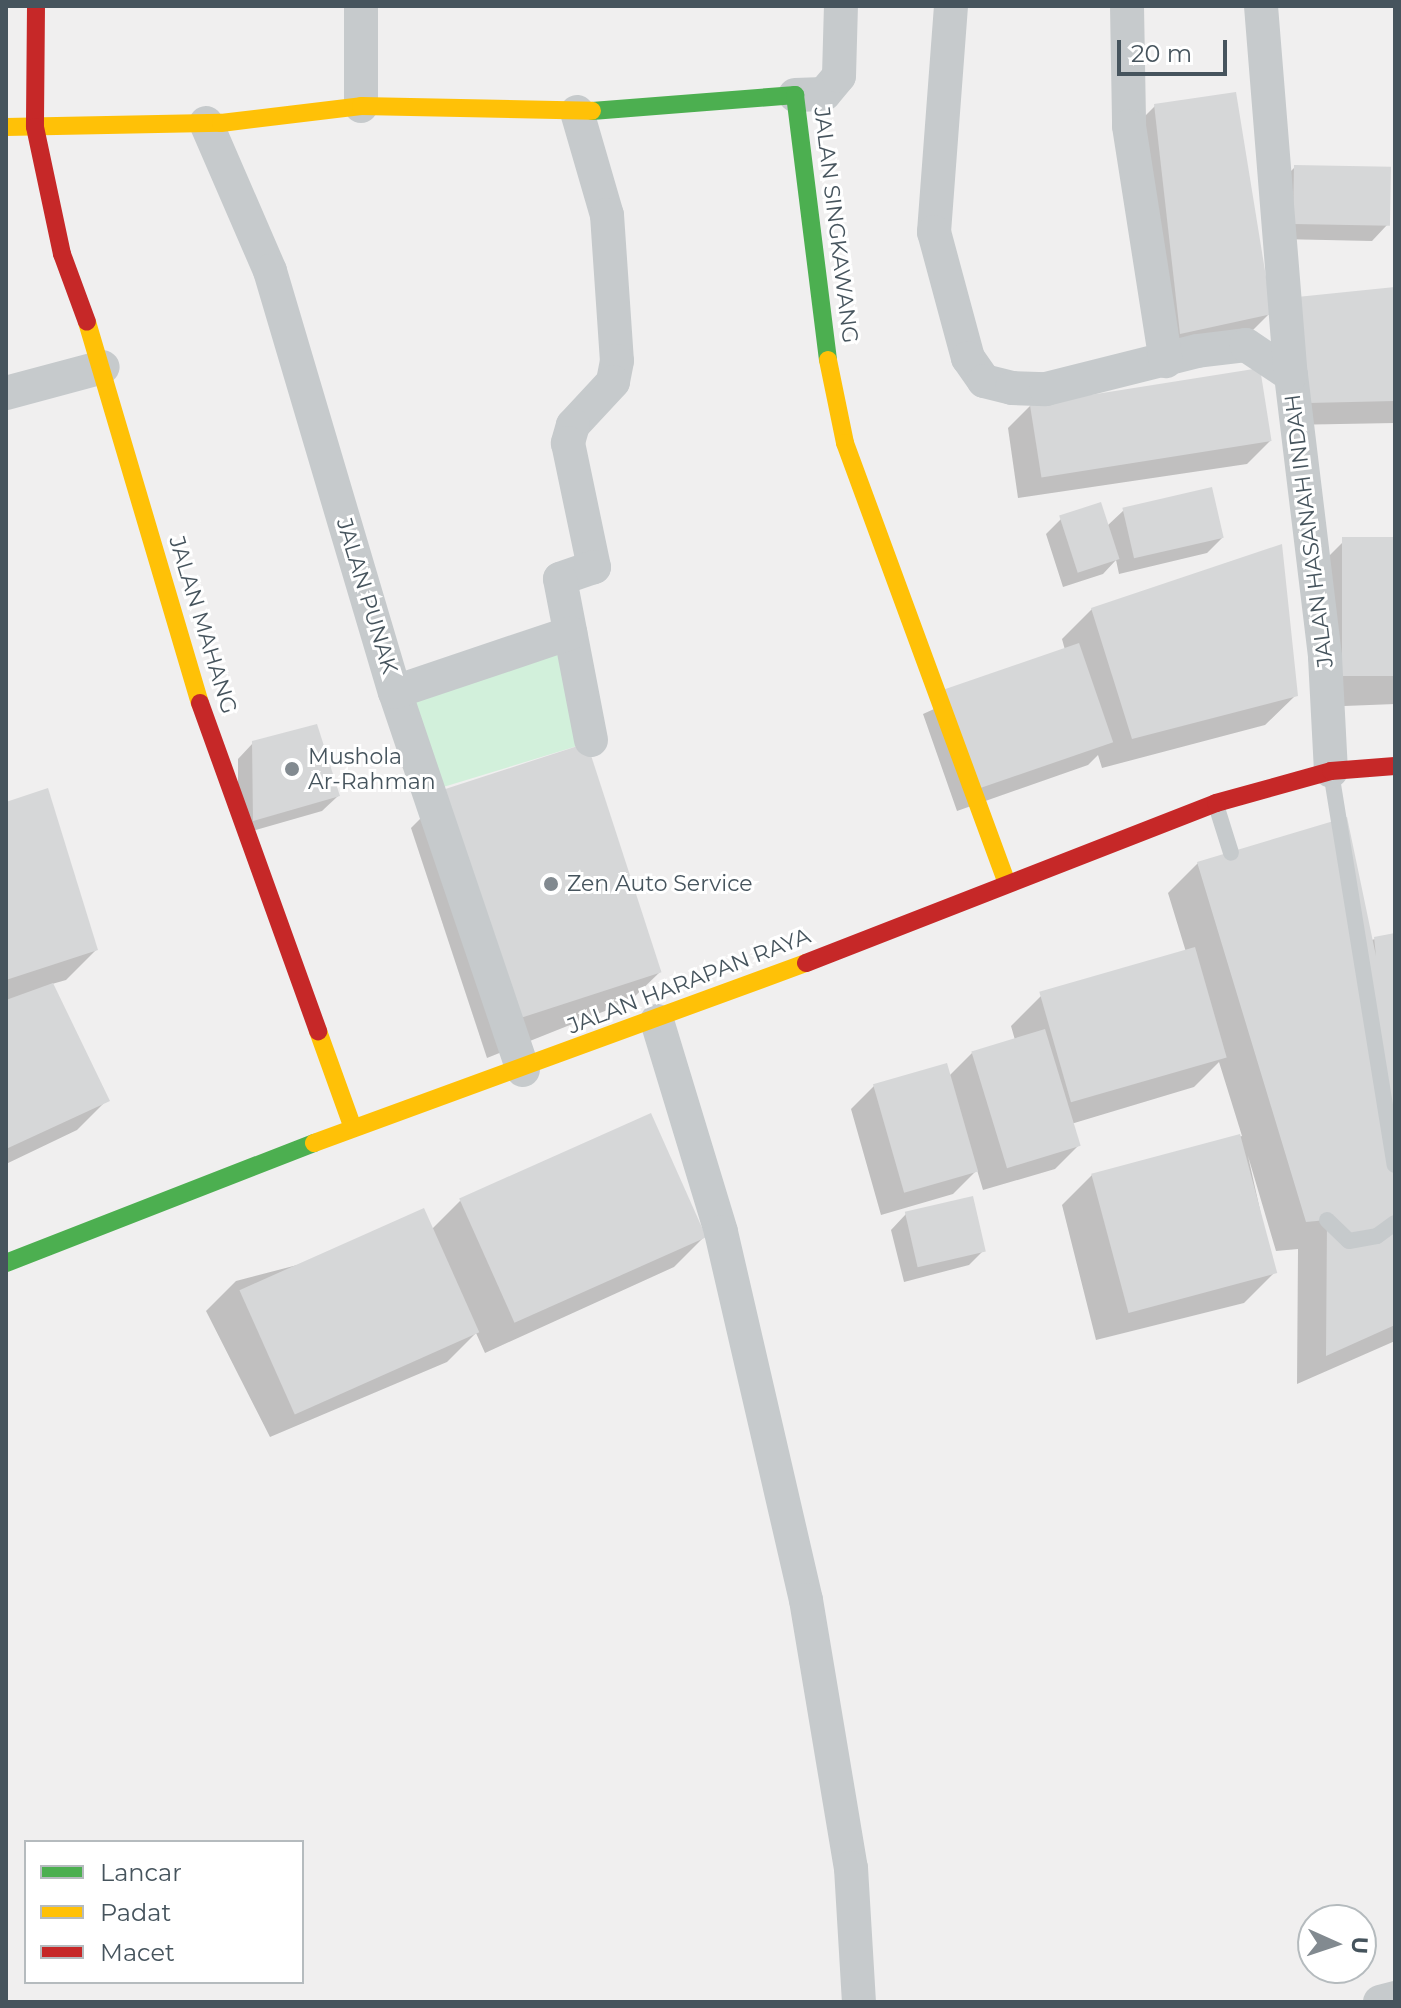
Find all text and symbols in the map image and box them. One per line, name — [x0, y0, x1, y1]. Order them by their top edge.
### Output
scale bar — [1121, 24, 1231, 74]
text: 20 m — [1131, 39, 1192, 68]
street label: JALAN SINGKAWANG — [808, 105, 864, 345]
street label: JALAN HASANAH INDAH — [1279, 393, 1339, 669]
street label: JALAN PUNAK — [331, 515, 403, 677]
street label: JALAN MAHANG — [163, 533, 243, 717]
place label: Mushola Ar-Rahman — [308, 743, 436, 794]
marker: Mushola Ar-Rahman — [283, 760, 301, 778]
place label: Zen Auto Service — [567, 871, 753, 897]
marker: Zen Auto Service — [542, 875, 560, 893]
street label: JALAN HARAPAN RAYA — [564, 922, 814, 1040]
legend — [24, 1840, 304, 1984]
text: Lancar — [100, 1858, 182, 1887]
text: Padat — [100, 1898, 171, 1927]
north arrow — [1297, 1904, 1377, 1984]
text: U — [1346, 1936, 1373, 1955]
text: Macet — [100, 1938, 175, 1967]

